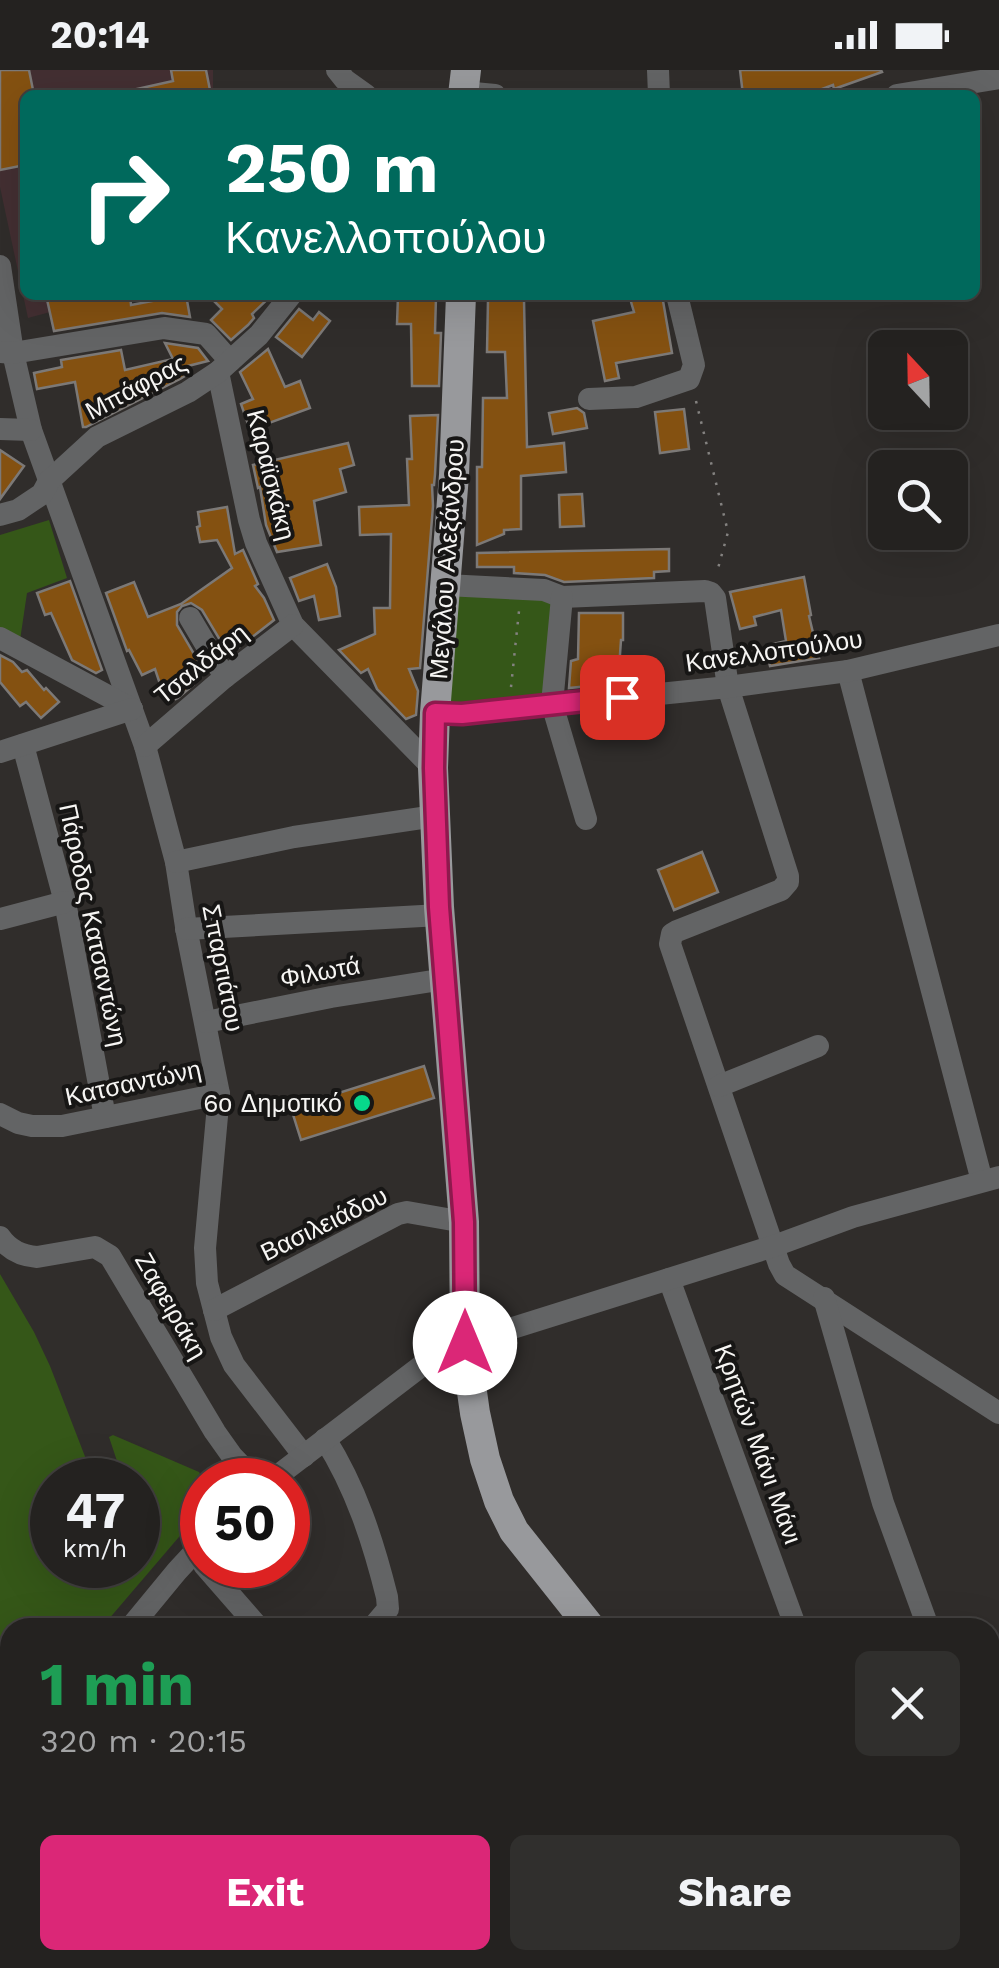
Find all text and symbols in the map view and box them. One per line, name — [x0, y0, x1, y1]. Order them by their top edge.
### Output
text: 20:14 — [50, 13, 150, 57]
text: 250 m — [225, 127, 439, 209]
icon: right — [60, 130, 190, 260]
text: Κανελλοπούλου — [225, 211, 547, 264]
north arrow — [868, 330, 968, 430]
map controls — [868, 330, 968, 550]
street label: Μπάφρας — [80, 348, 192, 426]
street label: Καραϊσκάκη — [241, 407, 301, 543]
street label: Μεγάλου Αλεξάνδρου — [424, 438, 470, 680]
button: search — [868, 450, 968, 550]
street label: Τσαλδάρη — [149, 618, 253, 710]
street label: Κανελλοπούλου — [684, 624, 864, 678]
pin — [580, 655, 665, 740]
icon: arrive — [595, 670, 650, 725]
street label: Πάροδος Κατσαντώνη — [53, 801, 133, 1049]
street label: Σπαρτιάτου — [196, 902, 250, 1034]
street label: Φιλωτά — [278, 951, 362, 993]
street label: Κατσαντώνη — [62, 1054, 204, 1112]
place label: 6ο Δημοτικό — [203, 1089, 342, 1118]
marker: 6ο Δημοτικό — [351, 1092, 373, 1114]
street label: Βασιλειάδου — [256, 1181, 392, 1267]
street label: Ζαφειράκη — [129, 1248, 213, 1364]
position arrow — [413, 1291, 517, 1395]
street label: Κρητών Μάνι Μάνι — [708, 1340, 808, 1548]
speed limit sign: 50 — [180, 1458, 310, 1588]
text: 47 — [65, 1481, 125, 1540]
text: km/h — [63, 1534, 127, 1563]
text: 1 min — [40, 1649, 194, 1720]
button: close — [855, 1651, 960, 1756]
text: 320 m · 20:15 — [40, 1722, 247, 1760]
button: Exit — [40, 1835, 490, 1950]
button: Share — [510, 1835, 960, 1950]

